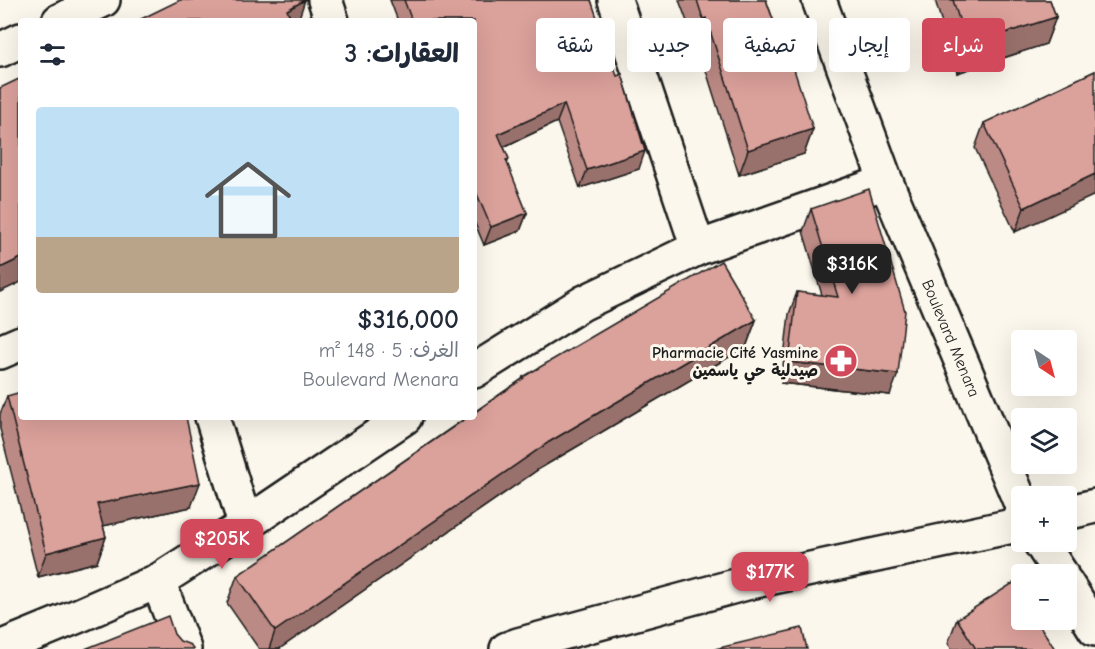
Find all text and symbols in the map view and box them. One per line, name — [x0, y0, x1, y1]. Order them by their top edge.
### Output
chip: شقة — [536, 18, 615, 72]
chip: جديد — [627, 18, 711, 72]
chip: تصفية — [723, 18, 817, 72]
chip: إيجار — [829, 18, 910, 72]
chip: شراء — [922, 18, 1005, 72]
icon: filters — [36, 38, 69, 71]
text: العقارات: 3 — [344, 39, 459, 69]
icon: home — [194, 146, 302, 254]
pin: $316K — [810, 244, 894, 295]
text: $316K — [826, 252, 878, 275]
street label: Boulevard Menara — [918, 277, 983, 400]
text: $316,000 — [357, 305, 459, 335]
north arrow — [1011, 330, 1077, 396]
map controls — [1011, 330, 1077, 630]
text: الغرف: 5 · 148 m² — [319, 339, 459, 362]
pharmacy icon: Pharmacie Cité Yasmine صيدلية حي ياسمين — [823, 343, 859, 379]
place label: Pharmacie Cité Yasmine صيدلية حي ياسمين — [652, 344, 818, 385]
text: Boulevard Menara — [302, 368, 459, 391]
button: layers — [1011, 408, 1077, 474]
button: + — [1011, 486, 1077, 552]
pin: $205K — [180, 519, 264, 570]
text: $205K — [194, 527, 250, 550]
pin: $177K — [728, 552, 812, 603]
text: $177K — [745, 560, 795, 583]
button: − — [1011, 564, 1077, 630]

